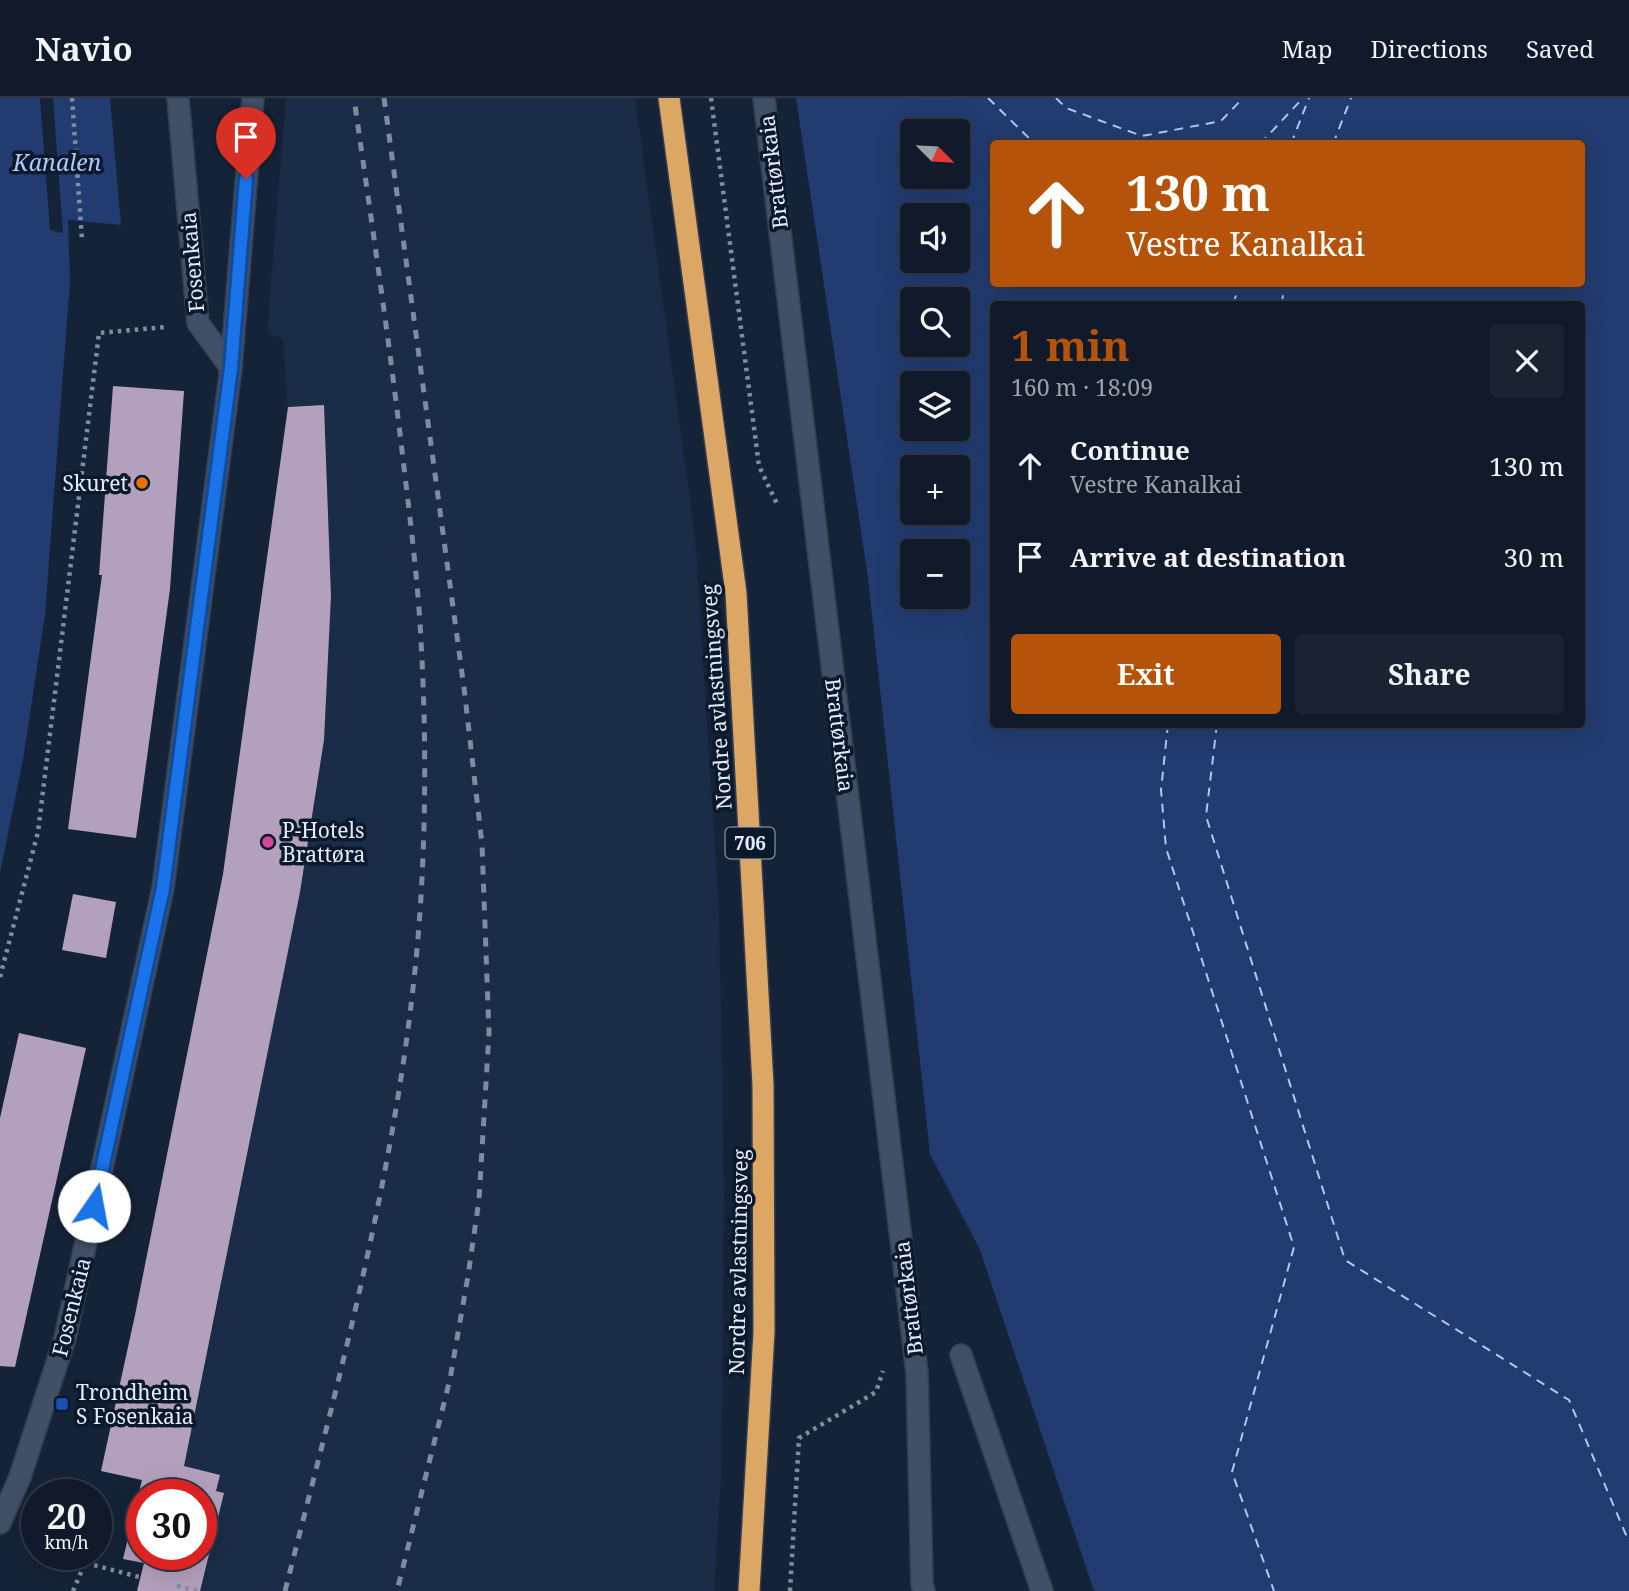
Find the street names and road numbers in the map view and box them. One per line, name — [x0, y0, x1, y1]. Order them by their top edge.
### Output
street label: Brattørkaia — [752, 113, 794, 231]
street label: Fosenkaia — [174, 211, 210, 313]
street label: Nordre avlastningsveg — [694, 583, 738, 811]
street label: Brattørkaia — [819, 676, 861, 794]
road number: 706 — [726, 828, 774, 858]
street label: Nordre avlastningsveg — [722, 1148, 754, 1375]
street label: Brattørkaia — [887, 1239, 929, 1357]
street label: Fosenkaia — [45, 1255, 97, 1359]

